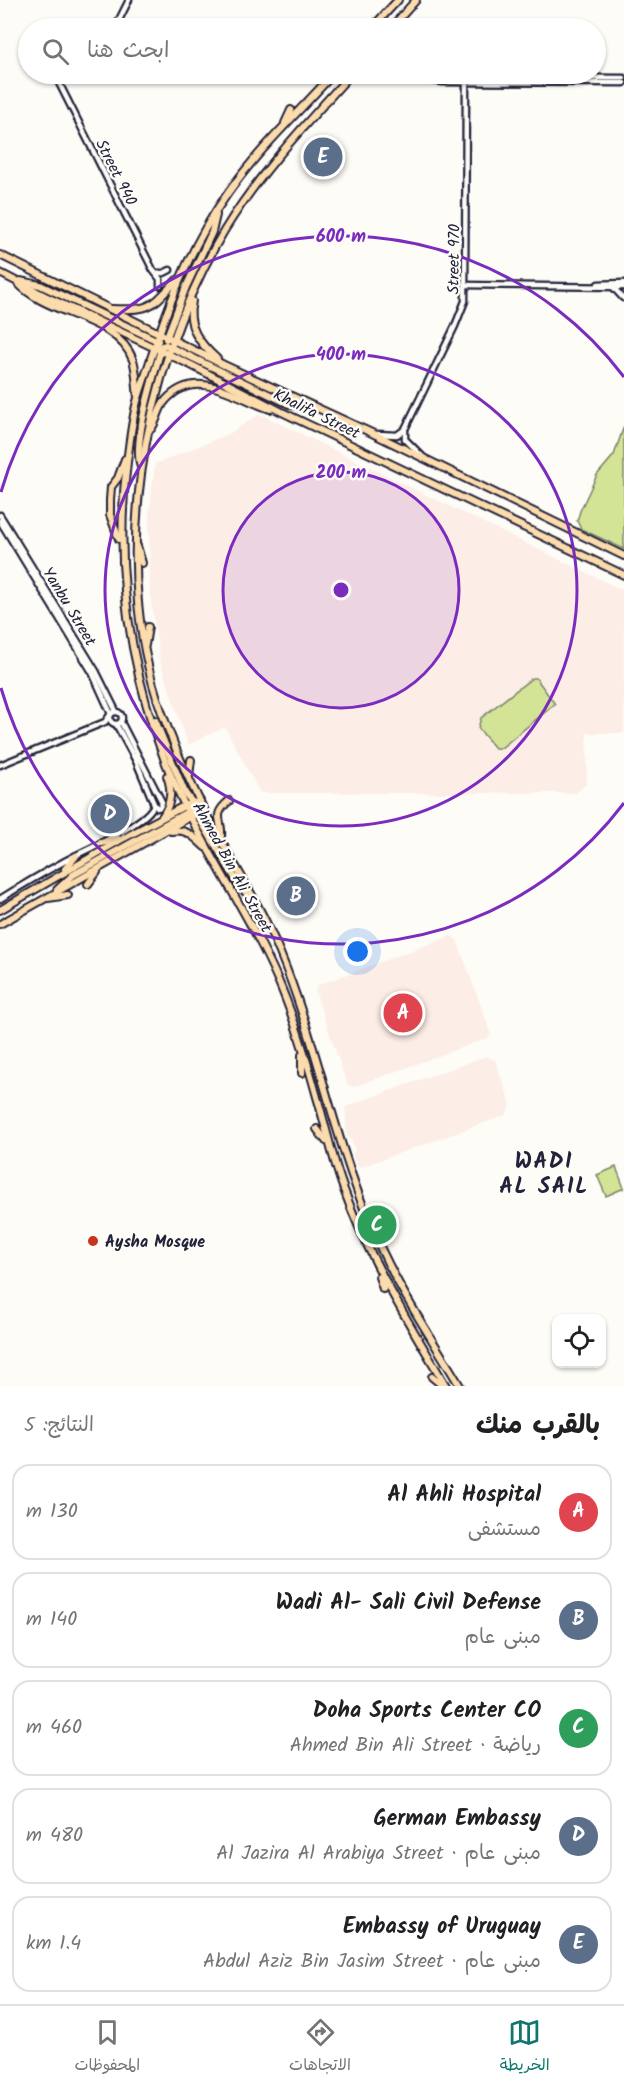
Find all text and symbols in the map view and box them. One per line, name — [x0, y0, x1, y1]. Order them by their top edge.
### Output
search box — [18, 18, 606, 84]
text: ابحث هنا — [87, 34, 169, 69]
icon: search — [39, 35, 72, 68]
pin: E — [304, 134, 342, 180]
street label: Street 940 — [88, 135, 143, 210]
text: 600 m — [316, 223, 366, 252]
street label: Street 970 — [441, 224, 468, 294]
text: 400 m — [316, 341, 366, 370]
street label: Khalifa Street — [269, 383, 365, 446]
text: 200 m — [316, 459, 367, 488]
street label: Yanbu Street — [35, 562, 103, 652]
centre of rings — [331, 580, 351, 600]
pin: D — [90, 792, 130, 836]
street label: Ahmed Bin Ali Street — [185, 798, 278, 938]
pin: B — [276, 874, 316, 918]
your location — [343, 937, 372, 966]
pin: A — [384, 990, 422, 1036]
district label: WADI AL SAIL — [499, 1145, 589, 1205]
pin: C — [358, 1202, 397, 1248]
place label: Aysha Mosque — [105, 1230, 205, 1255]
marker: Aysha Mosque — [86, 1234, 100, 1248]
map controls — [552, 1314, 606, 1368]
button: locate — [552, 1314, 606, 1368]
text: بالقرب منك — [476, 1405, 600, 1447]
text: النتائج: 5 — [24, 1410, 94, 1442]
text: Al Ahli Hospital — [387, 1478, 541, 1513]
text: 130 m — [26, 1496, 78, 1528]
text: A — [572, 1496, 585, 1528]
text: مستشفى — [468, 1514, 541, 1546]
text: Wadi Al- Sali Civil Defense — [276, 1586, 541, 1621]
text: 140 m — [26, 1604, 77, 1636]
text: B — [572, 1604, 585, 1636]
text: مبنى عام — [464, 1622, 541, 1654]
text: Doha Sports Center CO — [313, 1694, 541, 1729]
text: 460 m — [26, 1712, 82, 1744]
text: C — [572, 1712, 585, 1744]
text: رياضة · Ahmed Bin Ali Street — [290, 1730, 541, 1762]
text: German Embassy — [373, 1802, 541, 1837]
text: 480 m — [26, 1820, 83, 1852]
text: D — [572, 1820, 585, 1852]
text: مبنى عام · Al Jazira Al Arabiya Street — [216, 1838, 541, 1870]
text: Embassy of Uruguay — [343, 1910, 541, 1945]
text: 1.4 km — [26, 1928, 81, 1960]
text: E — [573, 1928, 584, 1960]
text: مبنى عام · Abdul Aziz Bin Jasim Street — [203, 1946, 541, 1978]
tab: المحفوظات — [74, 2016, 140, 2079]
tab: الاتجاهات — [289, 2016, 351, 2079]
tab: الخريطة — [500, 2016, 550, 2079]

